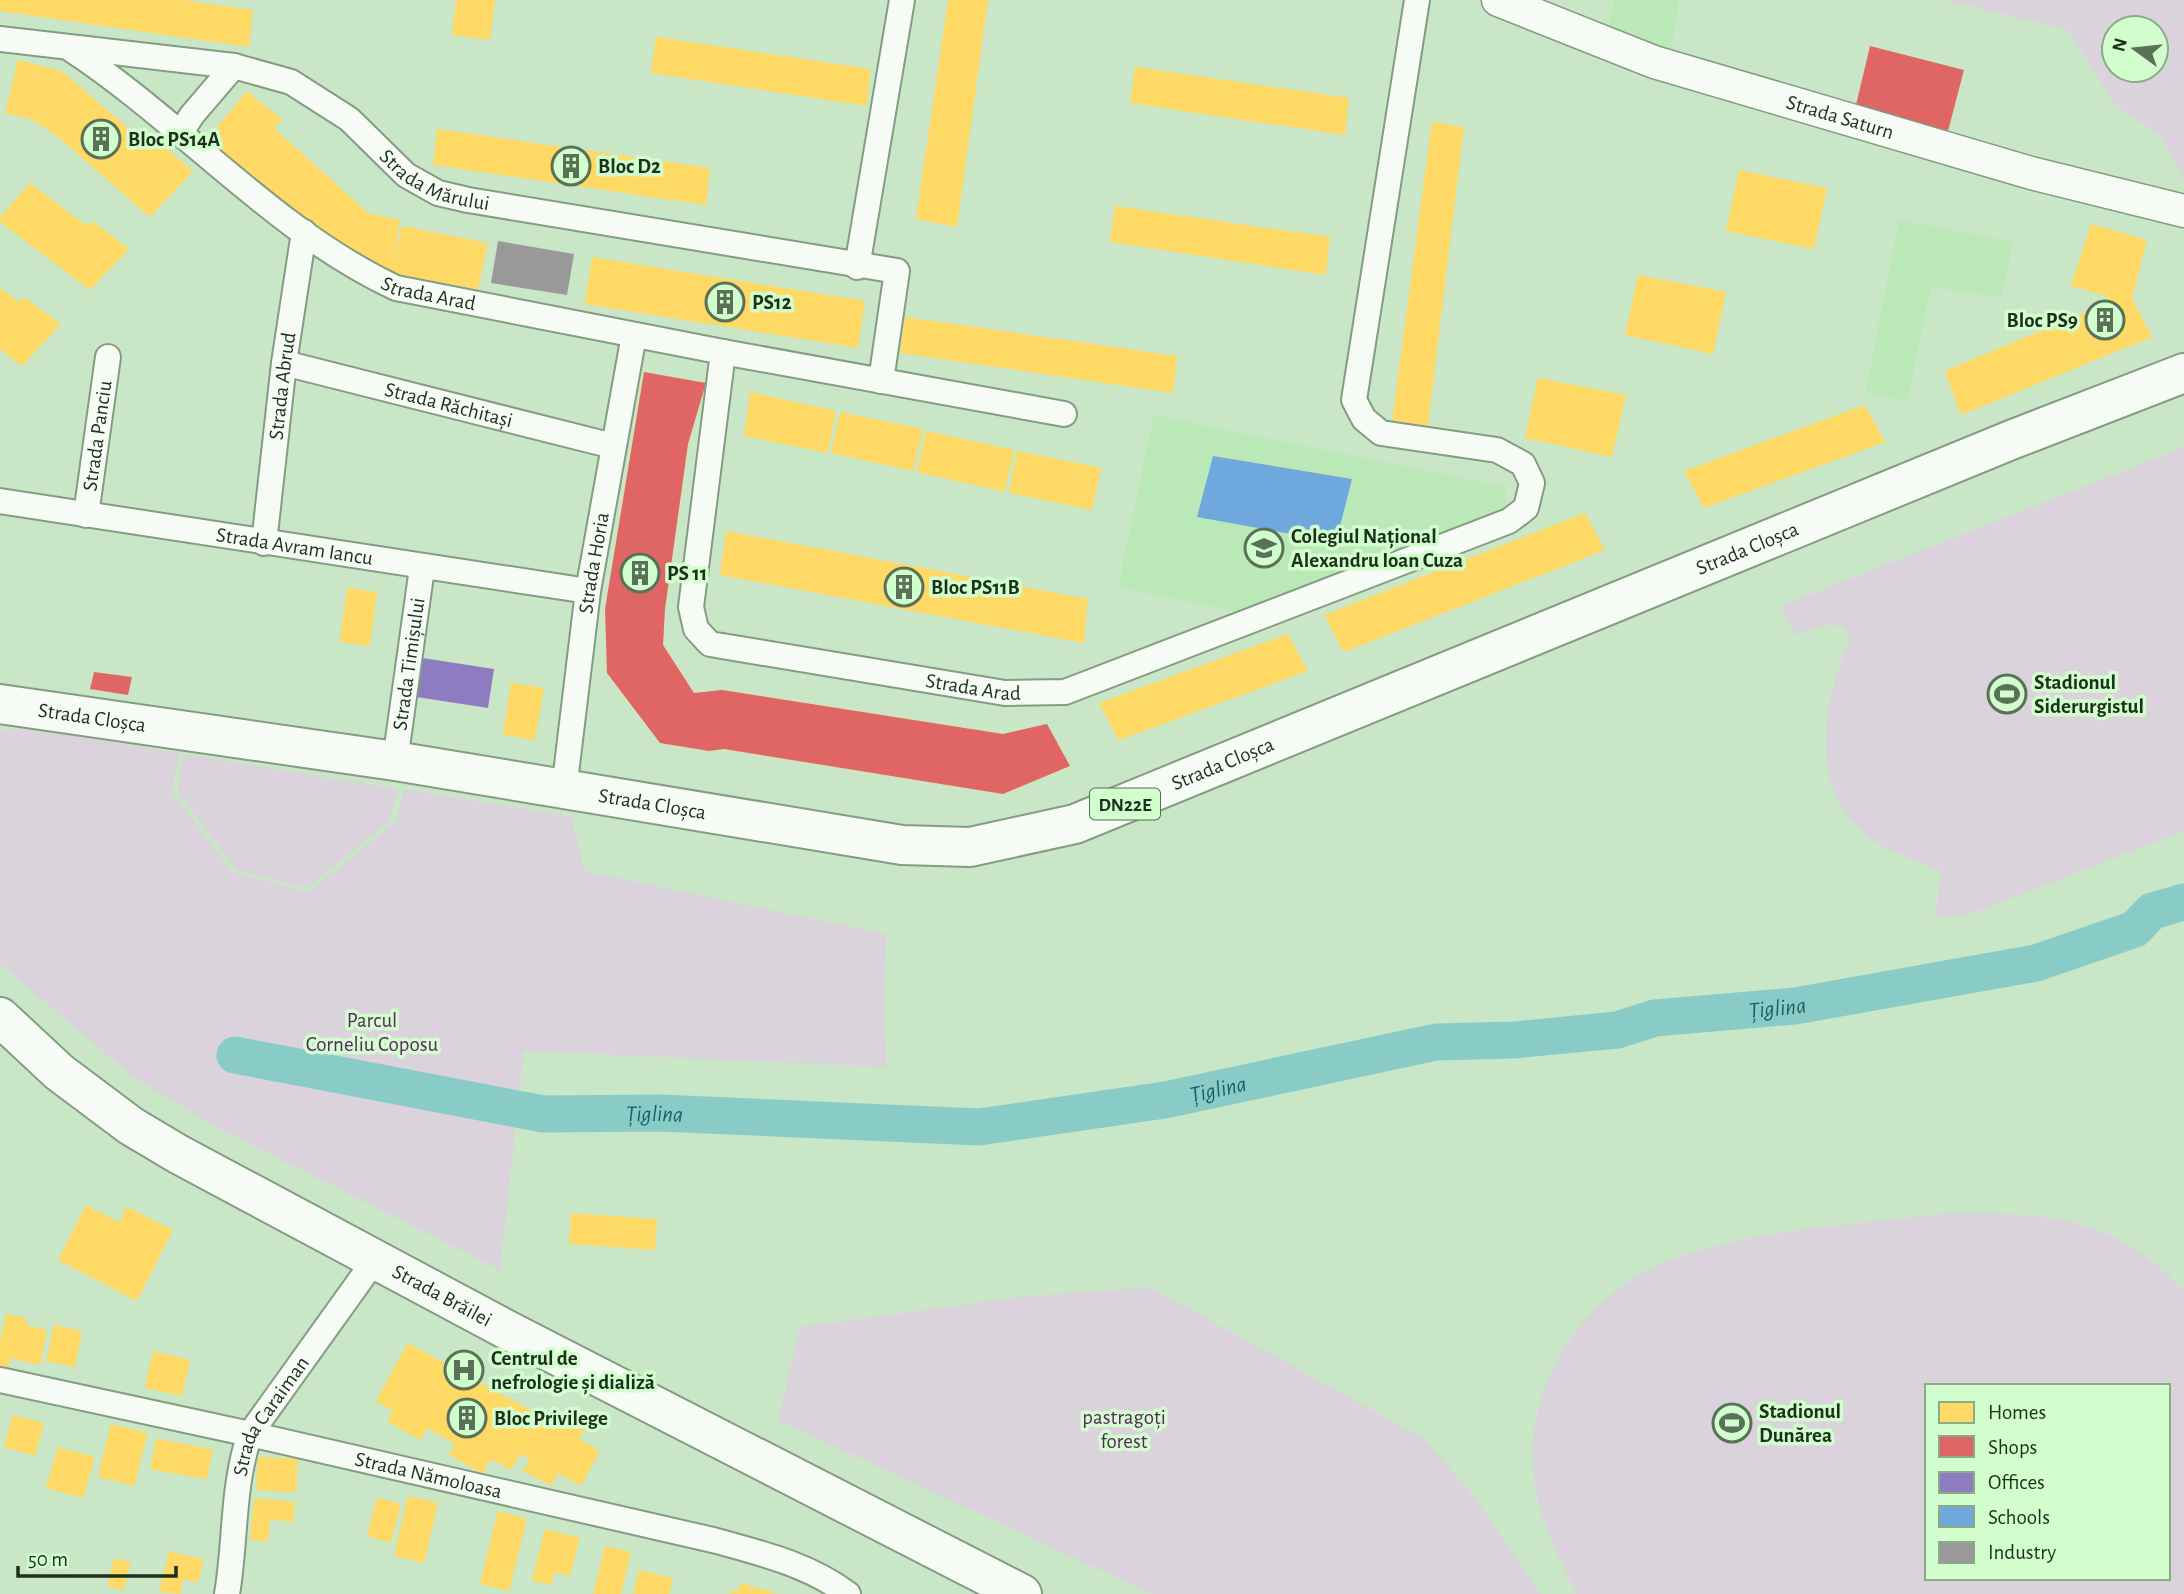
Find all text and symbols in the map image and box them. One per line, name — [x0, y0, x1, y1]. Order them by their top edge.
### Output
north arrow — [2100, 14, 2170, 84]
text: N — [2109, 36, 2131, 54]
street label: Strada Saturn — [1784, 92, 1896, 143]
building icon: Bloc PS14A — [80, 118, 122, 160]
place label: Bloc PS14A — [128, 129, 221, 150]
street label: Strada Mărului — [375, 145, 491, 214]
building icon: Bloc D2 — [550, 145, 592, 187]
place label: Bloc D2 — [598, 156, 661, 177]
street label: Strada Arad — [378, 272, 478, 314]
building icon: PS12 — [704, 281, 746, 323]
place label: PS12 — [752, 292, 792, 313]
building icon: Bloc PS9 — [2084, 299, 2126, 341]
place label: Bloc PS9 — [2006, 310, 2078, 331]
street label: Strada Abrud — [266, 331, 300, 441]
street label: Strada Panciu — [79, 379, 116, 493]
street label: Strada Răchitași — [382, 379, 515, 432]
street label: Strada Horia — [575, 510, 613, 615]
street label: Strada Cloșca — [1693, 518, 1802, 579]
street label: Strada Avram Iancu — [215, 524, 375, 569]
place label: Colegiul Național Alexandru Ioan Cuza — [1291, 526, 1463, 571]
school or university icon: Colegiul Național Alexandru Ioan Cuza — [1243, 527, 1285, 569]
building icon: PS 11 — [619, 552, 661, 594]
place label: PS 11 — [667, 563, 707, 584]
building icon: Bloc PS11B — [883, 566, 925, 608]
place label: Bloc PS11B — [931, 577, 1020, 598]
street label: Strada Timișului — [389, 596, 429, 732]
street label: Strada Arad — [924, 670, 1021, 704]
place label: Stadionul Siderurgistul — [2034, 672, 2144, 717]
sports icon: Stadionul Siderurgistul — [1986, 673, 2028, 715]
street label: Strada Cloșca — [37, 700, 148, 736]
street label: Strada Cloșca — [1168, 733, 1277, 794]
street label: Strada Cloșca — [597, 785, 708, 823]
road number: DN22E — [1090, 789, 1160, 820]
water label: Țiglina — [1748, 994, 1808, 1024]
park label: Parcul Corneliu Coposu — [306, 1010, 439, 1055]
water label: Țiglina — [1188, 1073, 1249, 1108]
water label: Țiglina — [626, 1103, 684, 1127]
street label: Strada Brăilei — [389, 1261, 495, 1331]
place label: Centrul de nefrologie și dializă — [491, 1348, 655, 1395]
hospital icon: Centrul de nefrologie și dializă — [443, 1349, 485, 1391]
street label: Strada Caraiman — [230, 1353, 313, 1478]
legend — [1925, 1384, 2170, 1580]
building icon: Bloc Privilege — [446, 1397, 488, 1439]
place label: Stadionul Dunărea — [1759, 1401, 1841, 1446]
sports icon: Stadionul Dunărea — [1711, 1402, 1753, 1444]
text: Homes — [1988, 1402, 2046, 1423]
park label: pastragoți forest — [1082, 1407, 1166, 1452]
place label: Bloc Privilege — [494, 1408, 608, 1429]
text: Shops — [1988, 1437, 2037, 1458]
street label: Strada Nămoloasa — [353, 1448, 504, 1502]
text: Offices — [1988, 1472, 2045, 1493]
text: Schools — [1988, 1507, 2050, 1528]
scale bar — [18, 1534, 175, 1578]
text: Industry — [1988, 1542, 2056, 1563]
text: 50 m — [28, 1549, 68, 1570]

